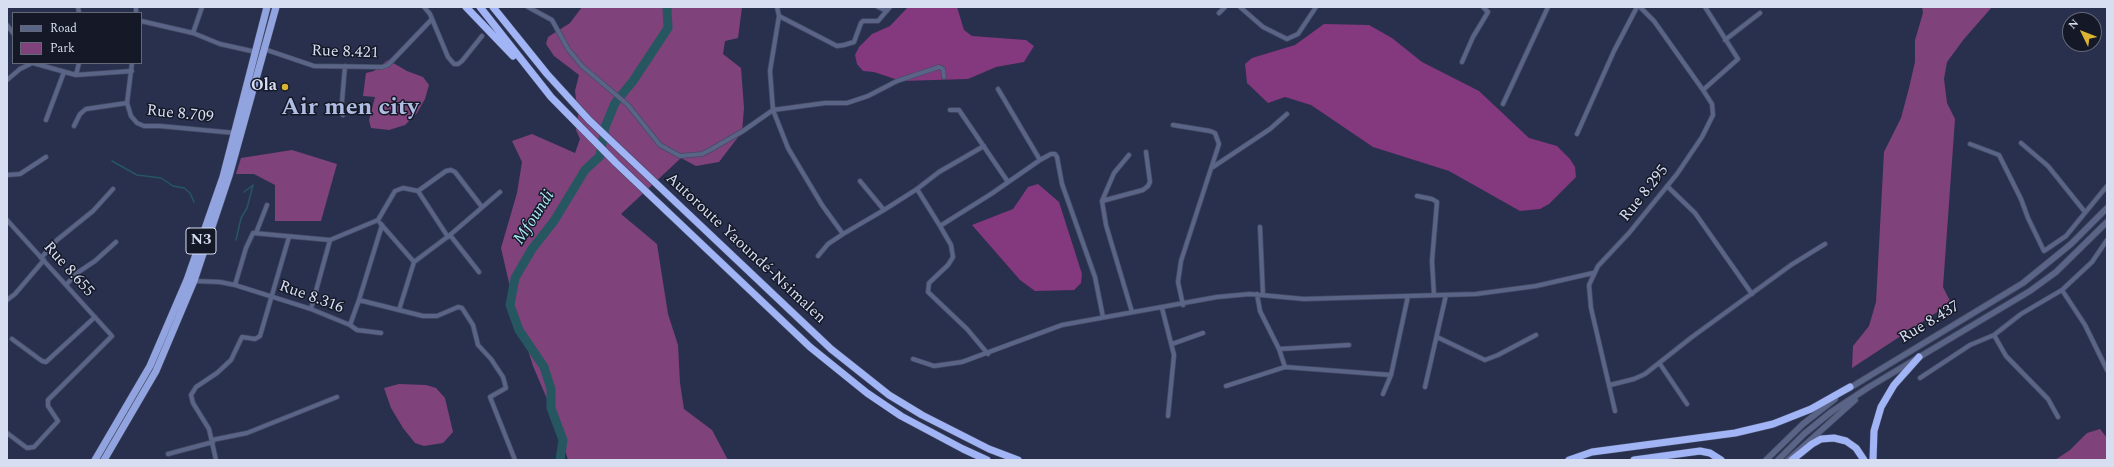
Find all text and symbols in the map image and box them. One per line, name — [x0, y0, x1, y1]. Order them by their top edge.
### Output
legend — [12, 12, 142, 64]
north arrow — [2062, 12, 2102, 52]
text: N — [2064, 15, 2083, 33]
text: Road — [50, 19, 77, 38]
text: Park — [50, 39, 75, 58]
street label: Rue 8.421 — [311, 42, 379, 64]
place label: Ola — [251, 77, 277, 97]
marker: Ola — [280, 82, 290, 92]
district label: Air men city — [281, 95, 419, 123]
street label: Rue 8.709 — [146, 102, 214, 128]
street label: Rue 8.295 — [1616, 162, 1674, 226]
street label: Autoroute Yaoundé-Nsimalen — [661, 170, 829, 328]
water label: Mfoundi — [510, 187, 560, 249]
road number: N3 — [186, 228, 216, 254]
street label: Rue 8.655 — [38, 239, 98, 301]
street label: Rue 8.316 — [276, 277, 346, 319]
street label: Rue 8.437 — [1896, 297, 1964, 349]

